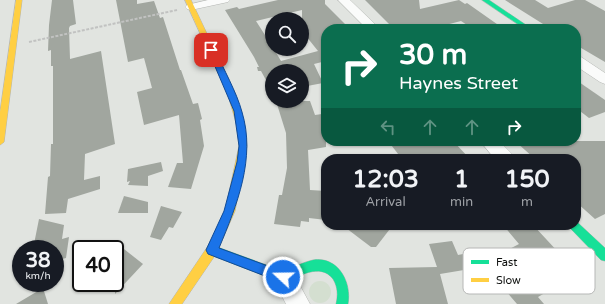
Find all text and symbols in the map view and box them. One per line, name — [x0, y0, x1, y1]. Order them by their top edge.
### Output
map controls — [265, 12, 309, 108]
button: search — [265, 12, 309, 56]
pin — [194, 33, 228, 67]
text: 30 m — [399, 38, 467, 72]
icon: arrive — [200, 39, 222, 61]
icon: right — [333, 40, 385, 92]
button: layers — [265, 64, 309, 108]
text: Haynes Street — [399, 72, 518, 94]
icon: left — [377, 116, 399, 138]
icon: ahead — [419, 116, 441, 138]
icon: ahead — [461, 116, 483, 138]
icon: right — [503, 116, 525, 138]
text: 12:03 — [352, 165, 419, 194]
text: 1 — [454, 165, 469, 194]
text: 150 — [504, 165, 550, 194]
text: Arrival — [365, 194, 406, 210]
text: min — [450, 194, 473, 210]
text: m — [521, 194, 533, 210]
speed limit sign: 40 — [72, 240, 124, 292]
legend — [463, 248, 595, 294]
text: 38 — [25, 249, 51, 273]
position arrow — [262, 256, 304, 298]
text: Fast — [496, 256, 517, 269]
text: km/h — [25, 270, 51, 282]
text: Slow — [496, 274, 521, 287]

